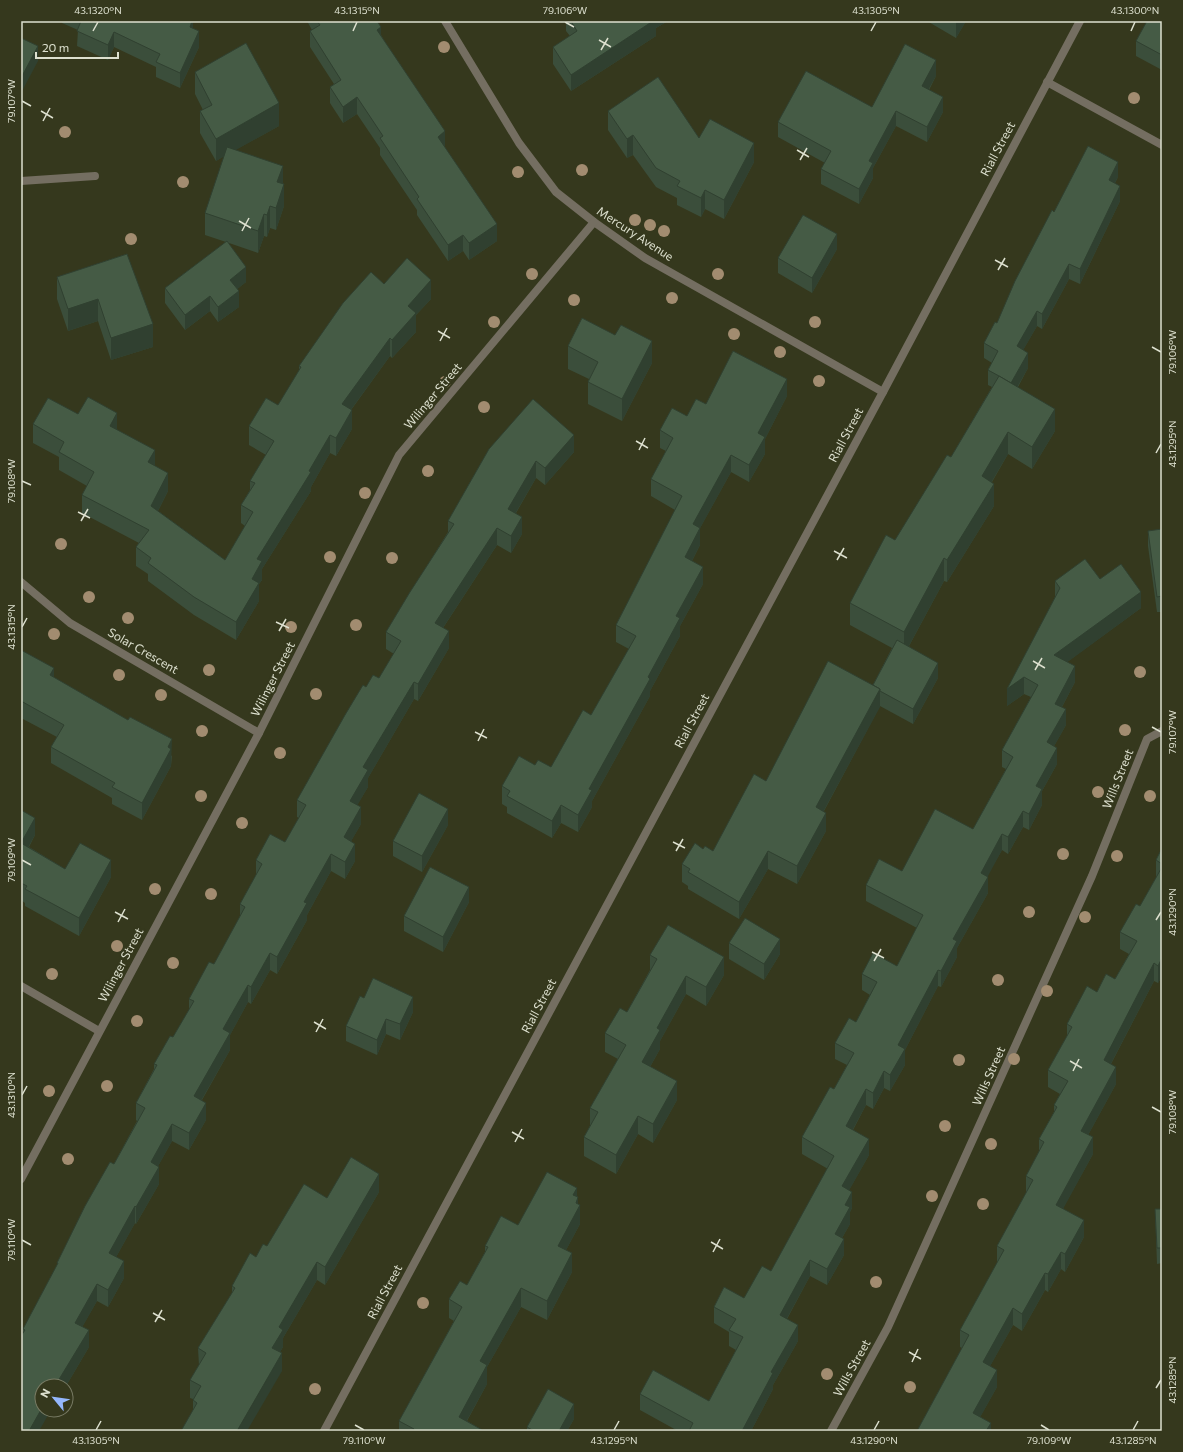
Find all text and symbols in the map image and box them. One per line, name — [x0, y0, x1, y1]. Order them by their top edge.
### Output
text: 43.1320°N — [74, 4, 122, 16]
text: 43.1315°N — [334, 4, 380, 16]
text: 79.106°W — [543, 4, 587, 16]
text: 43.1305°N — [852, 4, 900, 16]
text: 43.1300°N — [1111, 4, 1159, 16]
scale bar — [36, 34, 118, 60]
text: 20 m — [42, 40, 69, 54]
text: 79.107°W — [5, 79, 17, 123]
street label: Riall Street — [977, 119, 1017, 178]
street label: Mercury Avenue — [595, 203, 676, 263]
text: 79.106°W — [1166, 330, 1178, 374]
street label: Wilinger Street — [400, 359, 464, 431]
street label: Riall Street — [825, 405, 865, 464]
text: 43.1295°N — [1166, 421, 1178, 467]
text: 79.108°W — [5, 459, 17, 503]
text: 43.1315°N — [5, 604, 17, 650]
street label: Solar Crescent — [106, 624, 181, 676]
street label: Wilinger Street — [247, 639, 297, 718]
street label: Riall Street — [671, 691, 711, 750]
text: 79.107°W — [1166, 710, 1178, 754]
street label: Wills Street — [1099, 747, 1135, 811]
text: 79.109°W — [5, 838, 17, 882]
text: 43.1290°N — [1166, 888, 1178, 936]
street label: Wilinger Street — [95, 925, 146, 1004]
street label: Riall Street — [518, 976, 558, 1035]
street label: Wills Street — [969, 1044, 1007, 1107]
text: 43.1310°N — [5, 1072, 17, 1118]
text: 79.108°W — [1166, 1090, 1178, 1134]
text: 79.110°W — [5, 1219, 17, 1261]
street label: Riall Street — [364, 1262, 404, 1321]
street label: Wills Street — [830, 1336, 873, 1399]
text: 43.1285°N — [1166, 1357, 1178, 1403]
north arrow — [34, 1378, 74, 1418]
text: N — [37, 1386, 53, 1400]
text: 43.1305°N — [72, 1434, 120, 1446]
text: 79.110°W — [343, 1434, 385, 1446]
text: 43.1295°N — [591, 1434, 637, 1446]
text: 43.1290°N — [850, 1434, 898, 1446]
text: 79.109°W — [1027, 1434, 1071, 1446]
text: 43.1285°N — [1110, 1434, 1156, 1446]

